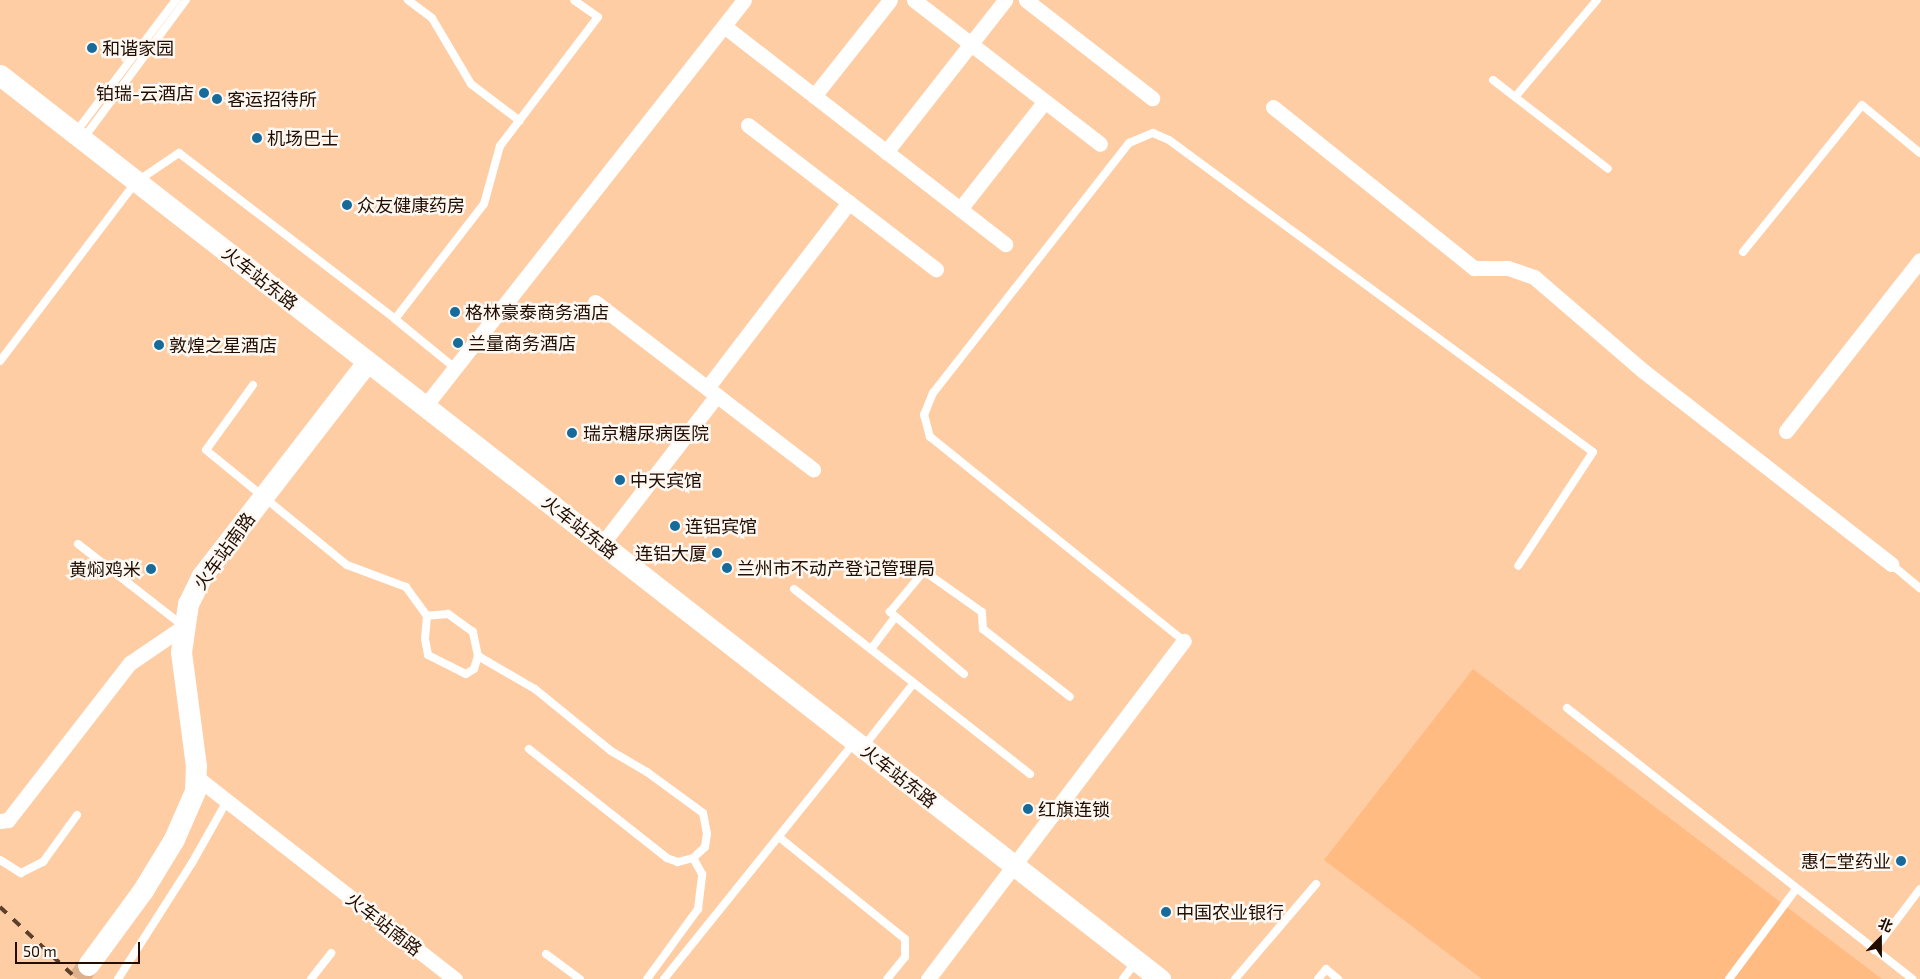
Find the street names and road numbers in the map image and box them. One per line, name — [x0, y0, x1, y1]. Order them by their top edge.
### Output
street label: 火车站东路 — [218, 242, 302, 314]
street label: 火车站东路 — [538, 491, 622, 563]
street label: 火车站南路 — [189, 508, 259, 594]
street label: 火车站东路 — [857, 740, 941, 812]
street label: 火车站南路 — [342, 888, 426, 960]

